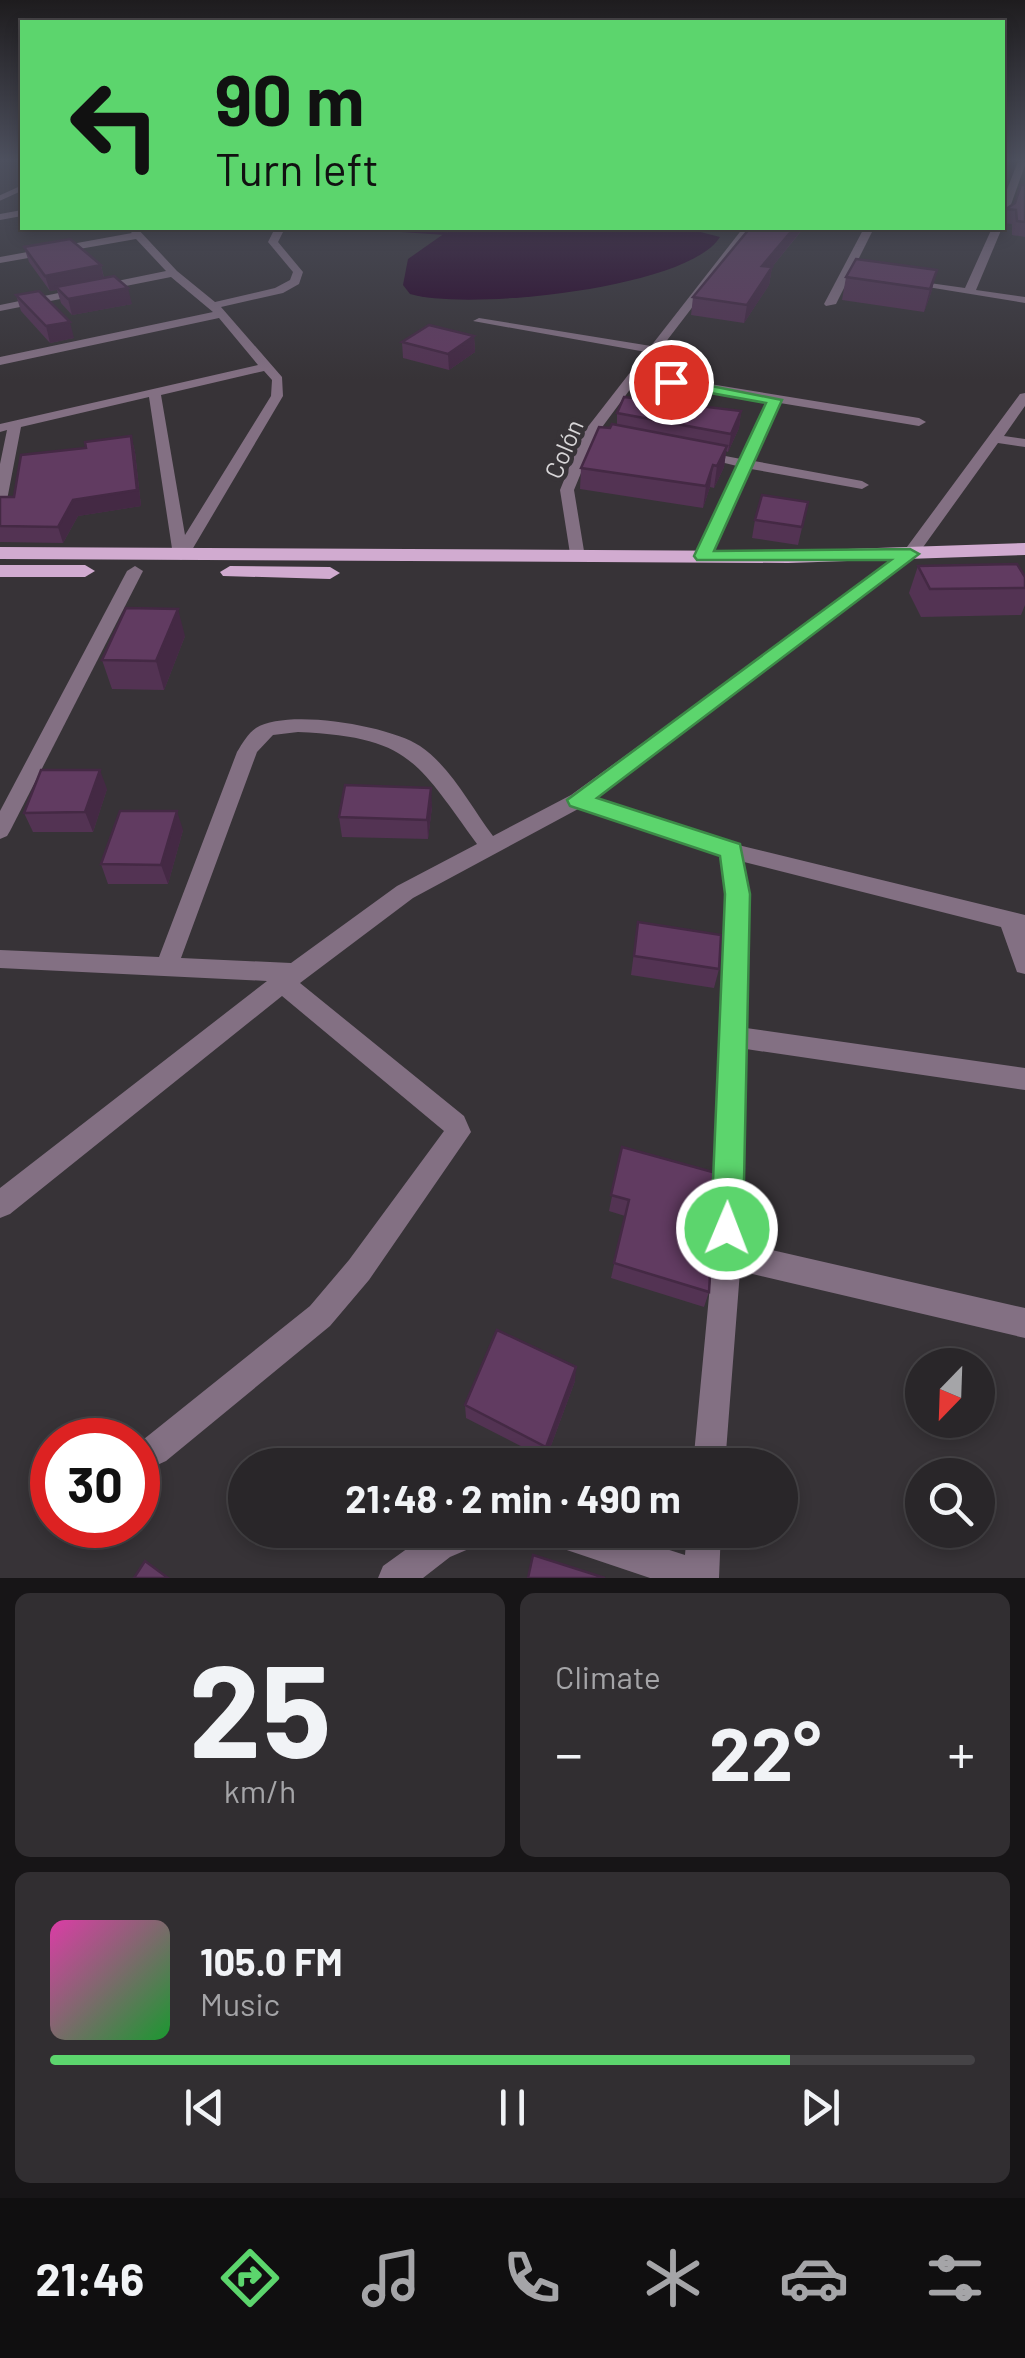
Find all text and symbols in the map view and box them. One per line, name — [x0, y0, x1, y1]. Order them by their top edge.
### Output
text: 90 m — [215, 56, 365, 140]
icon: left — [50, 60, 180, 190]
text: Turn left — [215, 141, 379, 195]
pin — [629, 340, 714, 425]
icon: arrive — [644, 355, 699, 410]
street label: Colón — [537, 414, 589, 483]
position arrow — [675, 1177, 779, 1281]
north arrow — [905, 1348, 995, 1438]
map controls — [905, 1348, 995, 1548]
speed limit sign: 30 — [30, 1418, 160, 1548]
button: search — [905, 1458, 995, 1548]
text: 21:48 · 2 min · 490 m — [345, 1475, 681, 1521]
text: 25 — [189, 1628, 331, 1784]
text: Climate — [555, 1657, 661, 1695]
text: 22° — [709, 1706, 821, 1796]
text: − — [555, 1719, 583, 1785]
text: + — [947, 1719, 975, 1785]
text: km/h — [224, 1771, 296, 1809]
text: 105.0 FM — [200, 1938, 343, 1984]
text: Music — [200, 1984, 280, 2022]
icon: previous — [177, 2080, 232, 2135]
icon: pause — [485, 2080, 540, 2135]
icon: next — [793, 2080, 848, 2135]
icon: directions — [215, 2243, 285, 2313]
icon: music — [356, 2243, 426, 2313]
icon: phone — [497, 2243, 567, 2313]
icon: climate — [638, 2243, 708, 2313]
icon: car — [779, 2243, 849, 2313]
icon: filters — [920, 2243, 990, 2313]
text: 21:46 — [35, 2251, 144, 2305]

